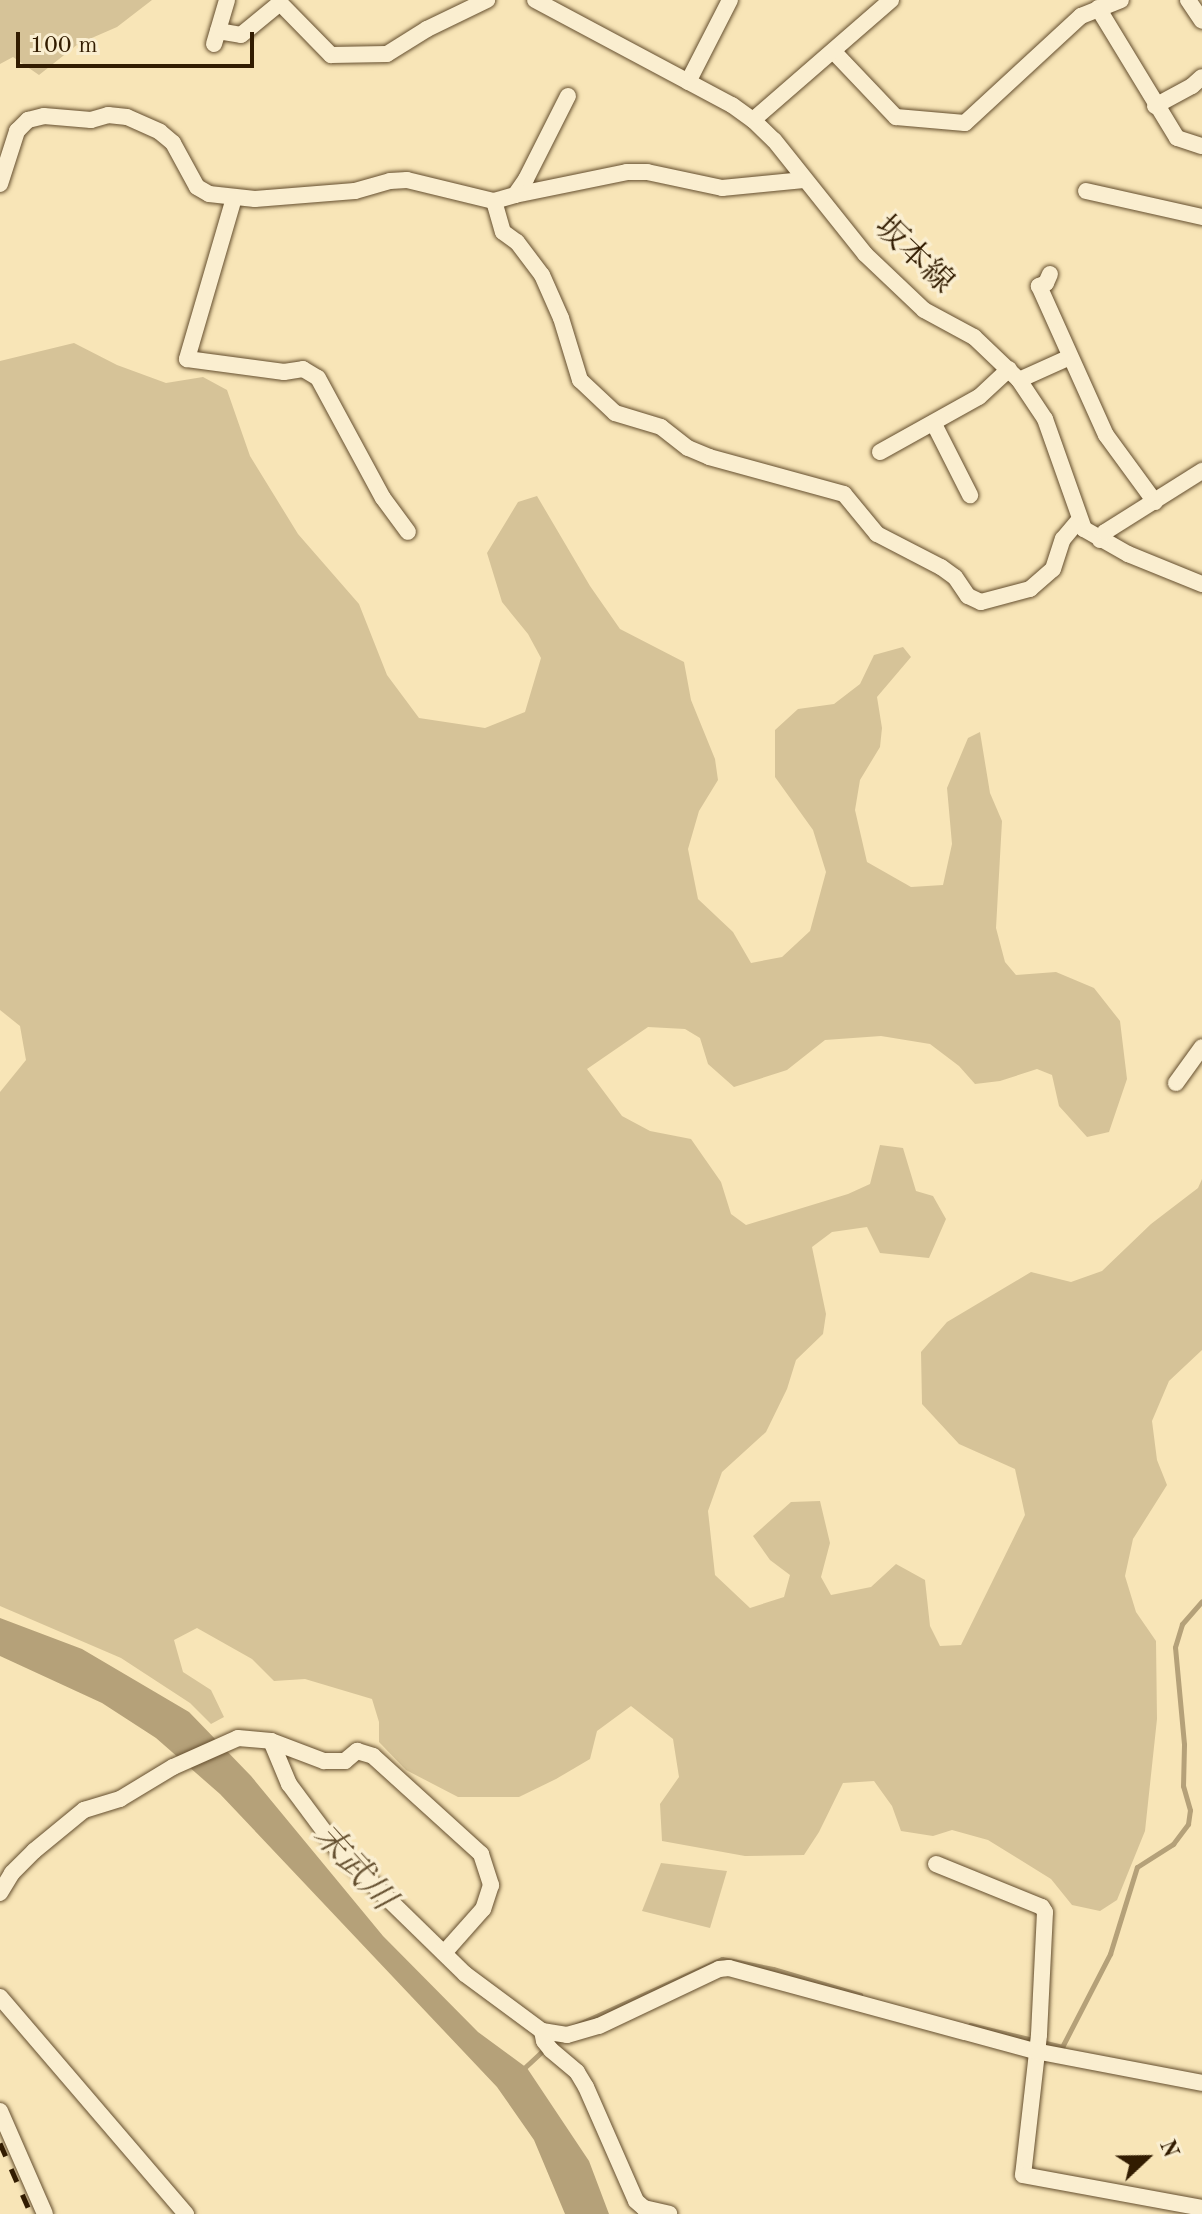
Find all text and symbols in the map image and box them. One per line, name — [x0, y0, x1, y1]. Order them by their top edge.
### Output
scale bar — [20, 16, 258, 66]
text: 100 m — [30, 34, 98, 58]
street label: 坂本線 — [865, 209, 961, 303]
water label: 末武川 — [304, 1816, 402, 1920]
north arrow — [1106, 2118, 1186, 2198]
text: N — [1155, 2137, 1182, 2161]

